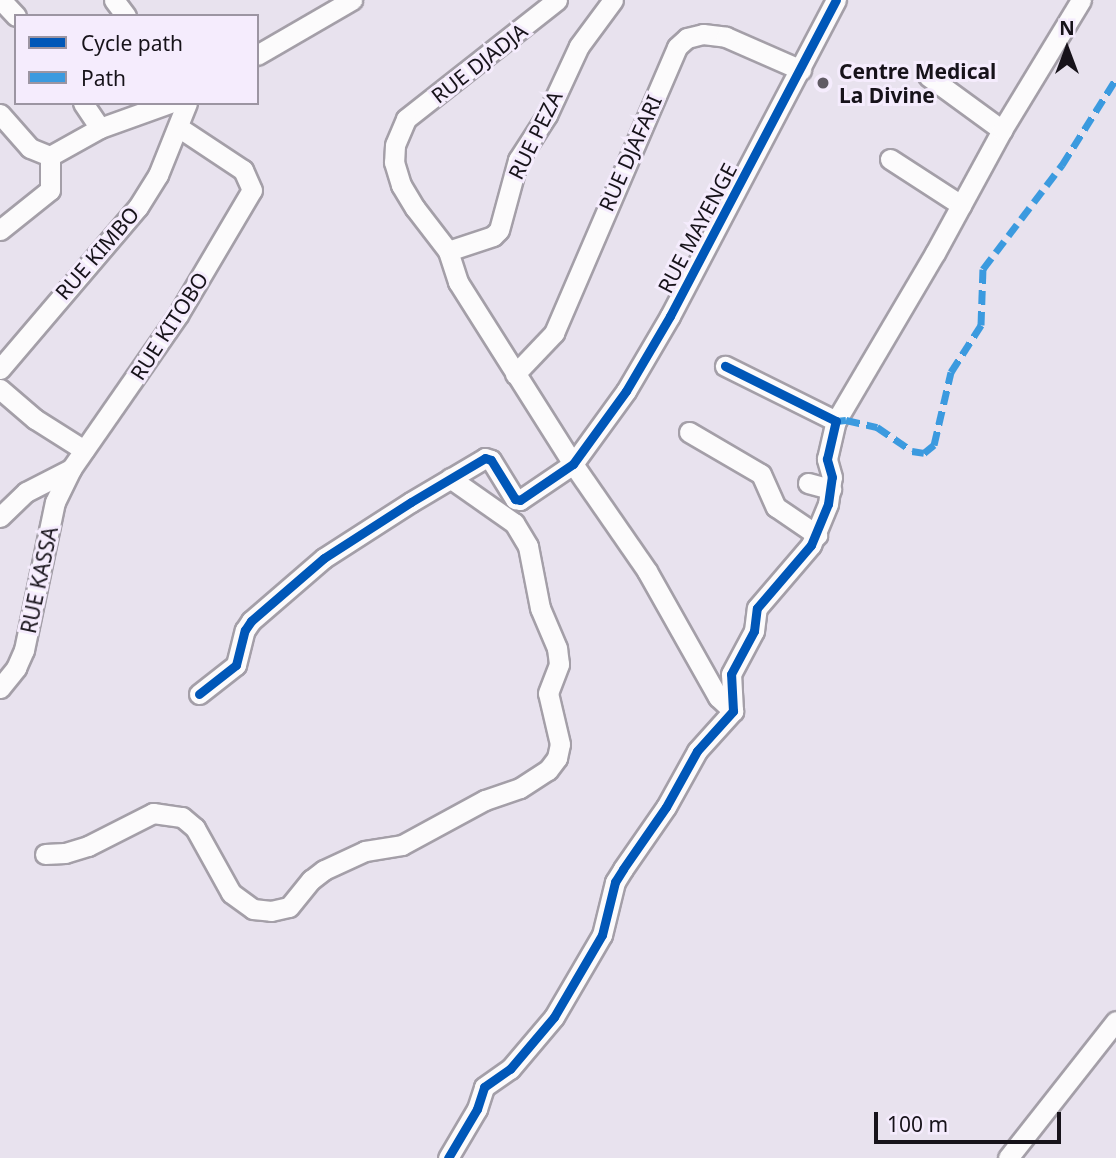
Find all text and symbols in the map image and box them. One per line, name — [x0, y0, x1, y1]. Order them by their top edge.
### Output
legend — [14, 14, 259, 105]
north arrow — [1032, 14, 1102, 84]
text: N — [1059, 15, 1075, 41]
street label: RUE DJADJA — [426, 18, 532, 108]
text: Cycle path — [81, 29, 183, 57]
place label: Centre Medical La Divine — [839, 58, 996, 108]
text: Path — [81, 64, 126, 92]
marker: Centre Medical La Divine — [813, 73, 833, 93]
street label: RUE PEZA — [503, 87, 567, 183]
street label: RUE DJAFARI — [593, 91, 667, 215]
street label: RUE MAYENGE — [652, 159, 742, 297]
street label: RUE KIMBO — [50, 201, 144, 305]
street label: RUE KITOBO — [125, 267, 213, 385]
street label: RUE KASSA — [15, 524, 63, 636]
scale bar — [878, 1098, 1065, 1142]
text: 100 m — [887, 1110, 948, 1138]

